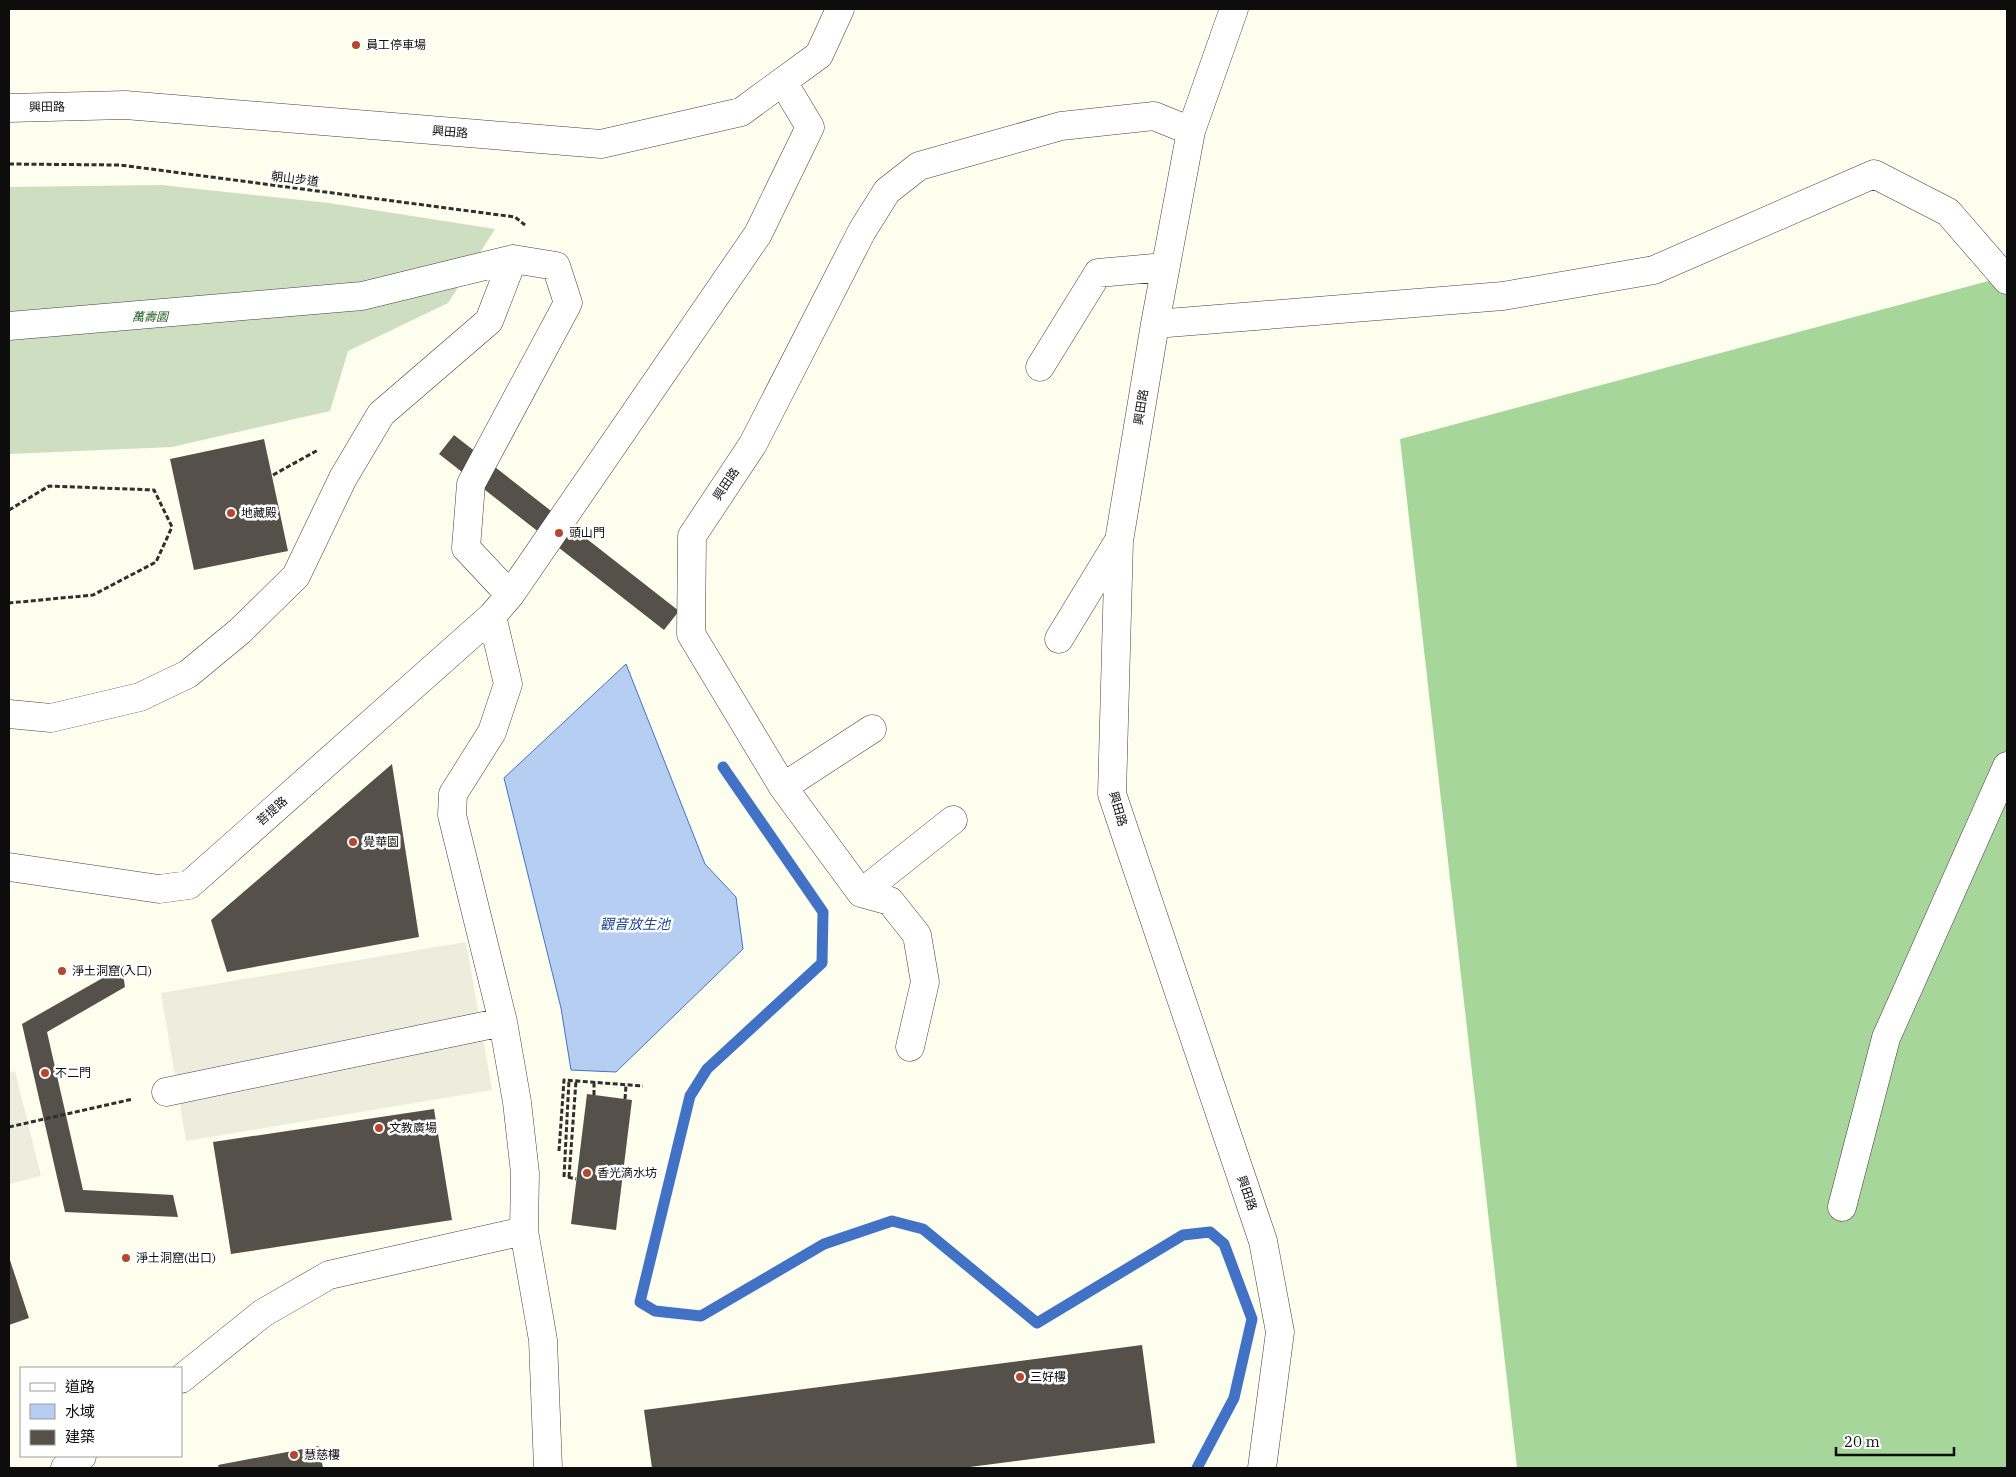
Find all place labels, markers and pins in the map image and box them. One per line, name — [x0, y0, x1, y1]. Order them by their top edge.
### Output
place label: 員工停車場 — [366, 37, 426, 52]
marker: 員工停車場 — [350, 39, 362, 51]
place label: 地藏殿 — [241, 505, 277, 520]
marker: 地藏殿 — [225, 507, 237, 519]
place label: 頭山門 — [569, 525, 605, 540]
marker: 頭山門 — [553, 527, 565, 539]
place label: 覺華園 — [363, 834, 399, 849]
marker: 覺華園 — [347, 836, 359, 848]
place label: 淨土洞窟(入口) — [72, 963, 152, 978]
marker: 淨土洞窟(入口) — [56, 965, 68, 977]
place label: 不二門 — [55, 1065, 91, 1080]
marker: 不二門 — [39, 1067, 51, 1079]
place label: 文教廣場 — [389, 1120, 437, 1135]
marker: 文教廣場 — [373, 1122, 385, 1134]
place label: 香光滴水坊 — [597, 1165, 657, 1180]
marker: 香光滴水坊 — [581, 1167, 593, 1179]
place label: 淨土洞窟(出口) — [136, 1250, 216, 1265]
marker: 淨土洞窟(出口) — [120, 1252, 132, 1264]
place label: 三好樓 — [1030, 1369, 1066, 1384]
marker: 三好樓 — [1014, 1371, 1026, 1383]
place label: 慧慈樓 — [304, 1447, 340, 1462]
marker: 慧慈樓 — [288, 1449, 300, 1461]

